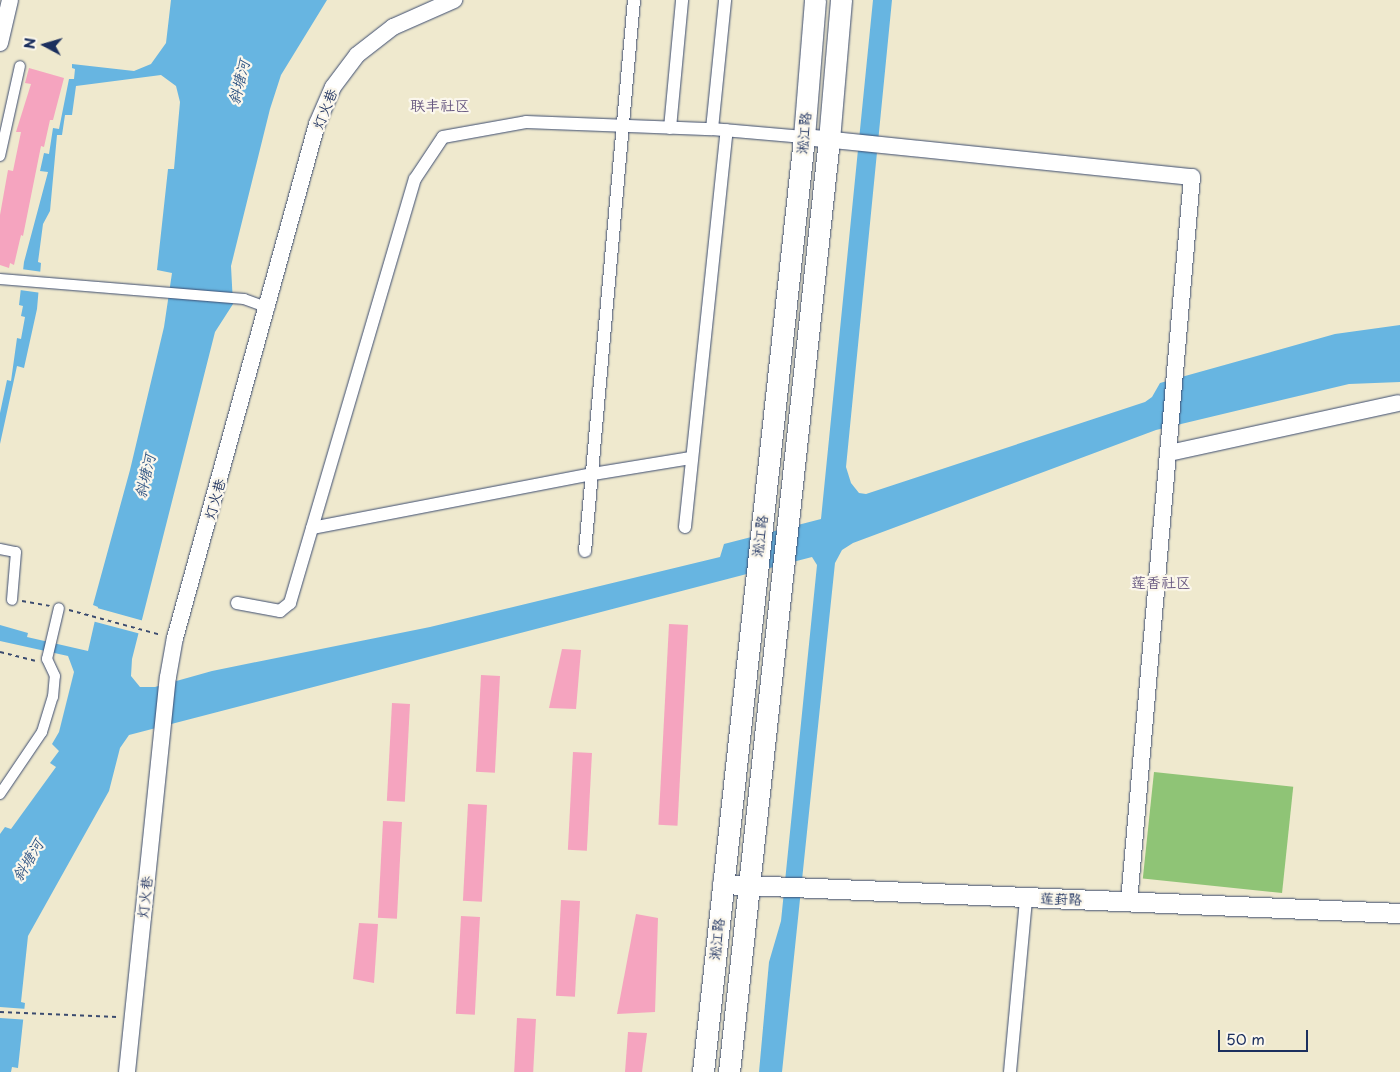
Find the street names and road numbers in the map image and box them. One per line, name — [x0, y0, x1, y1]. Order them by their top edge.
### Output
street label: 灯火巷 — [309, 86, 341, 132]
street label: 淞江路 — [794, 111, 814, 155]
street label: 灯火巷 — [201, 476, 229, 522]
street label: 淞江路 — [749, 514, 771, 558]
street label: 灯火巷 — [134, 875, 156, 919]
street label: 莲葑路 — [1040, 890, 1082, 908]
street label: 淞江路 — [706, 917, 728, 961]

